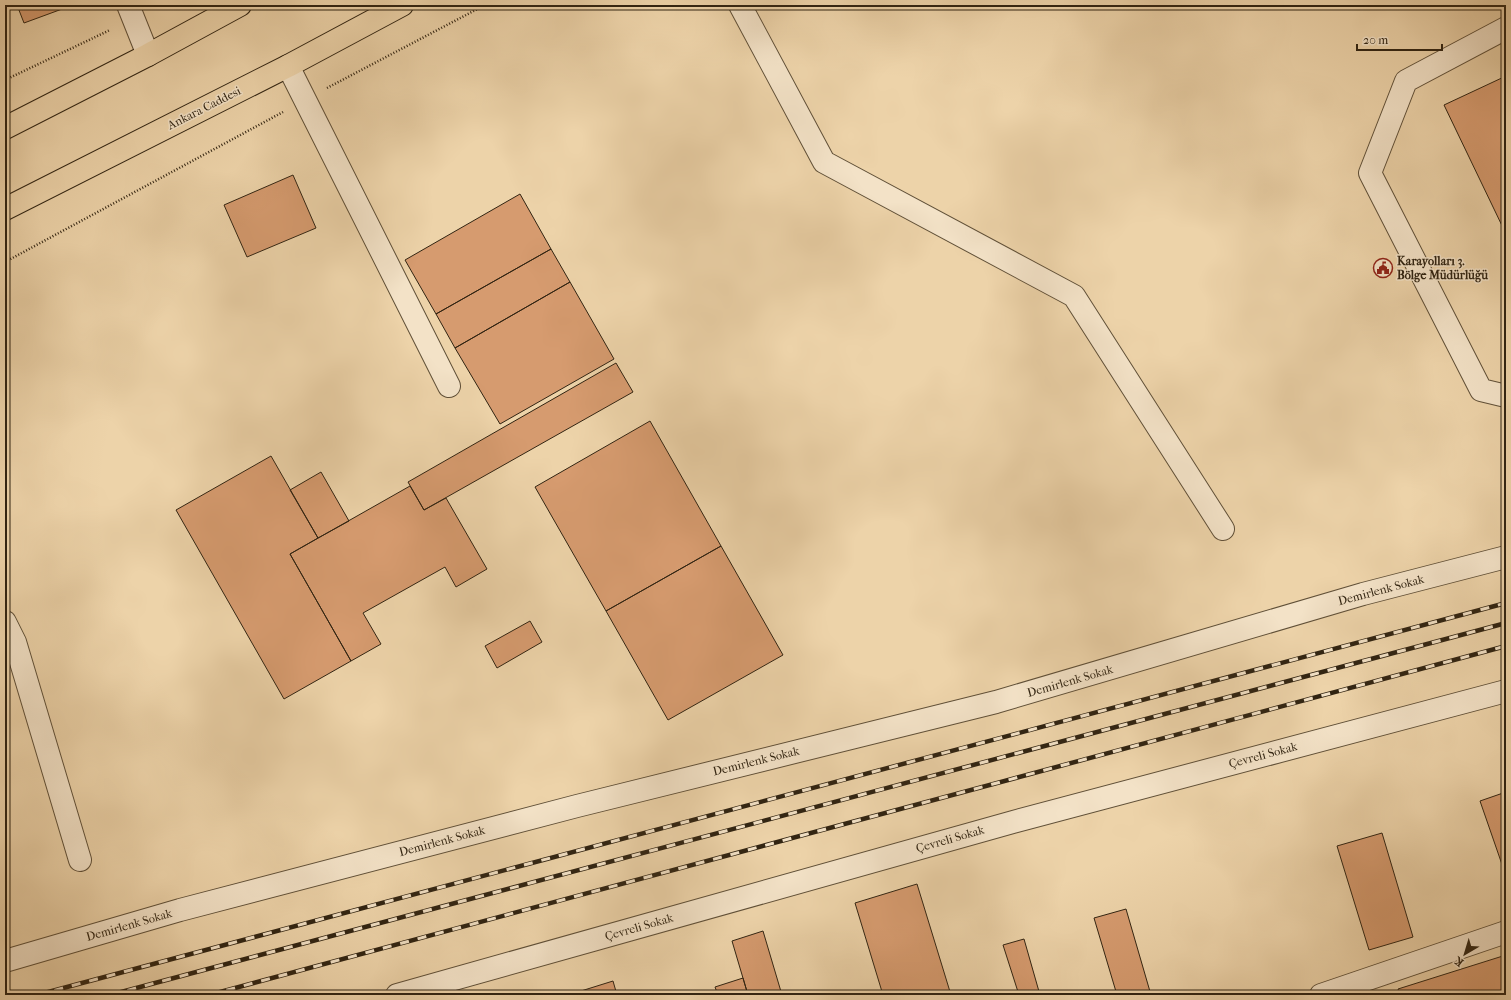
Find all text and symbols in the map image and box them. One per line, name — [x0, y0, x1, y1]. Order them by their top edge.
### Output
scale bar — [1357, 26, 1442, 52]
text: 20 m — [1363, 33, 1388, 47]
street label: Ankara Caddesi — [164, 83, 243, 133]
place label: Karayolları 3. Bölge Müdürlüğü — [1397, 254, 1488, 283]
public building icon: Karayolları 3. Bölge Müdürlüğü — [1372, 257, 1394, 279]
street label: Demirlenk Sokak — [1336, 572, 1426, 608]
street label: Demirlenk Sokak — [1025, 662, 1115, 700]
street label: Çevreli Sokak — [1227, 739, 1300, 771]
street label: Demirlenk Sokak — [711, 743, 801, 779]
street label: Çevreli Sokak — [914, 822, 987, 855]
street label: Demirlenk Sokak — [397, 823, 487, 859]
street label: Demirlenk Sokak — [84, 906, 174, 944]
street label: Çevreli Sokak — [603, 910, 676, 943]
north arrow — [1445, 934, 1485, 974]
text: K — [1451, 953, 1466, 969]

